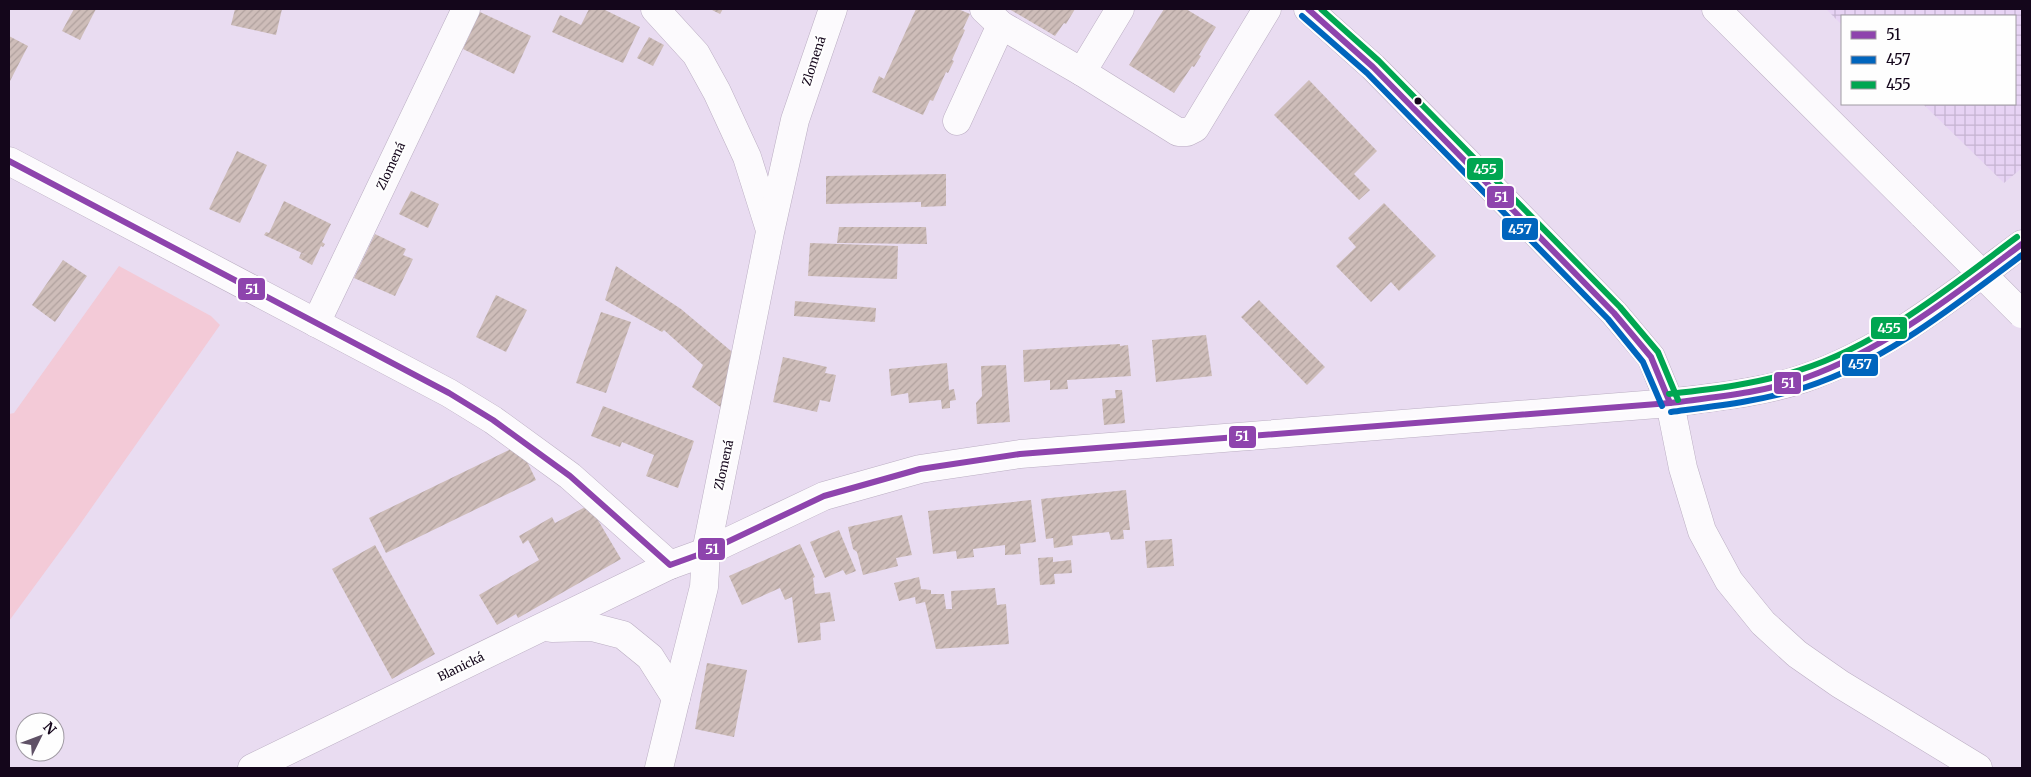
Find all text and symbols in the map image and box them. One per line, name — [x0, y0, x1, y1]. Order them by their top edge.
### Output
legend — [1841, 15, 2016, 105]
text: 51 — [1886, 25, 1901, 44]
street label: Zlomená — [799, 34, 829, 87]
text: 457 — [1886, 50, 1911, 69]
text: 455 — [1886, 75, 1911, 94]
unlabelled marker — [1413, 96, 1423, 106]
street label: Zlomená — [373, 139, 408, 192]
line badge: 455 — [1466, 157, 1504, 181]
text: 455 — [1473, 160, 1497, 178]
line badge: 51 — [1486, 185, 1515, 209]
text: 51 — [1494, 188, 1509, 206]
line badge: 457 — [1501, 217, 1539, 241]
text: 457 — [1508, 220, 1532, 238]
line badge: 51 — [237, 277, 266, 301]
text: 51 — [245, 280, 260, 298]
line badge: 455 — [1870, 316, 1908, 340]
text: 455 — [1877, 319, 1901, 337]
line badge: 457 — [1841, 353, 1879, 377]
text: 457 — [1848, 355, 1872, 373]
line badge: 51 — [1773, 371, 1802, 395]
text: 51 — [1781, 374, 1796, 392]
line badge: 51 — [1228, 425, 1257, 449]
text: 51 — [1235, 427, 1250, 445]
street label: Zlomená — [711, 438, 736, 491]
line badge: 51 — [697, 537, 726, 561]
text: 51 — [705, 540, 720, 558]
street label: Blanická — [435, 649, 487, 684]
north arrow — [15, 712, 65, 762]
text: N — [39, 718, 60, 738]

